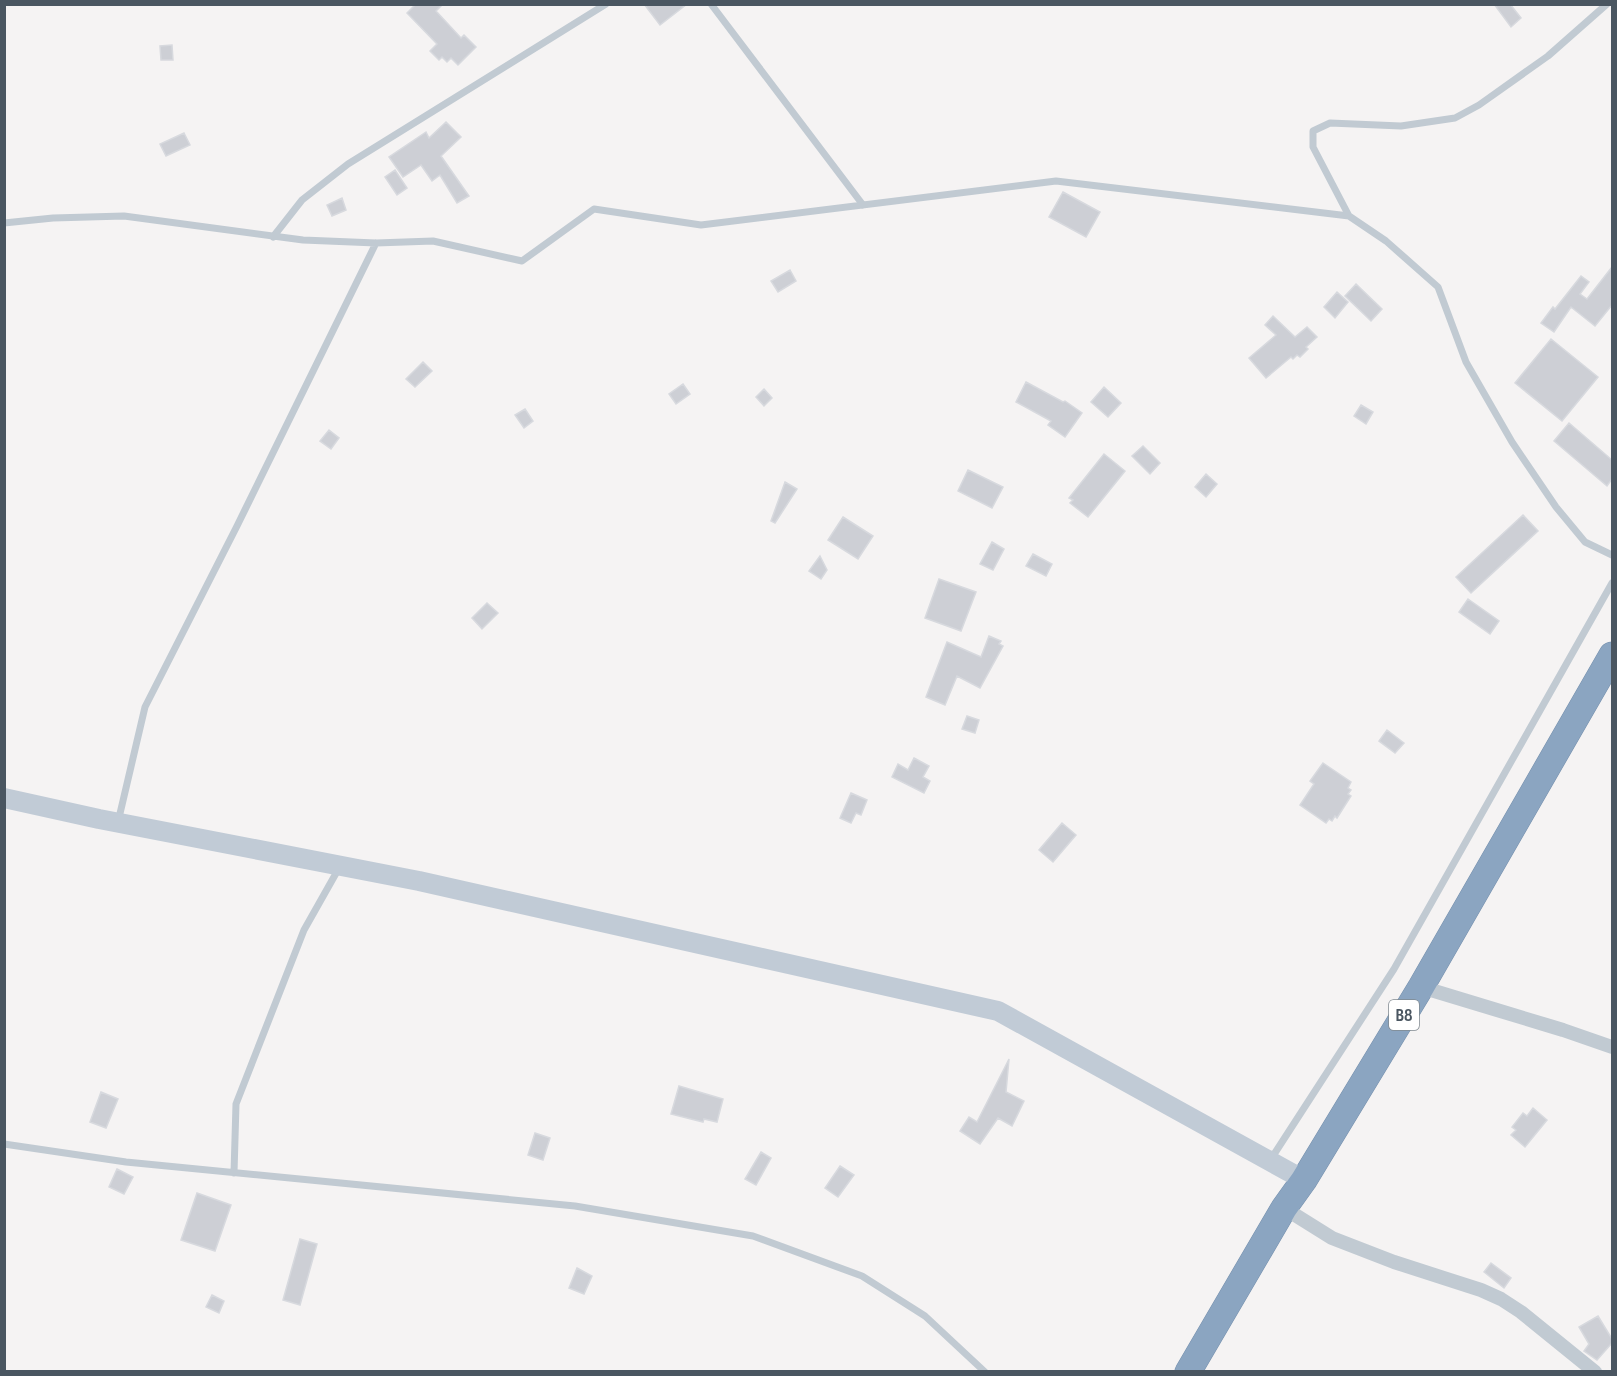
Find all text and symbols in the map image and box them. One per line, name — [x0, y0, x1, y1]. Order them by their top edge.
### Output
road number: B8 — [1389, 1000, 1419, 1030]

